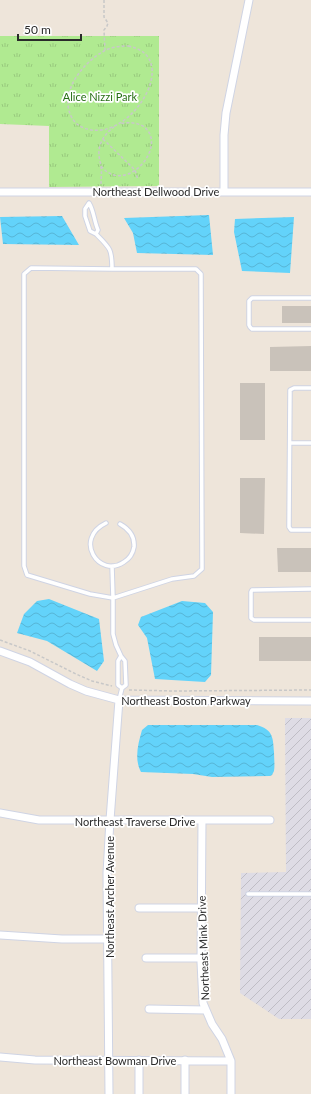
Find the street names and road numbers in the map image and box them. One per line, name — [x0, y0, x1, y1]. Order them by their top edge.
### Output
street label: Northeast Dellwood Drive — [93, 185, 220, 198]
street label: Northeast Boston Parkway — [121, 694, 251, 707]
street label: Northeast Traverse Drive — [75, 815, 195, 828]
street label: Northeast Archer Avenue — [103, 836, 116, 958]
street label: Northeast Mink Drive — [195, 895, 211, 1001]
street label: Northeast Bowman Drive — [54, 1054, 177, 1067]

